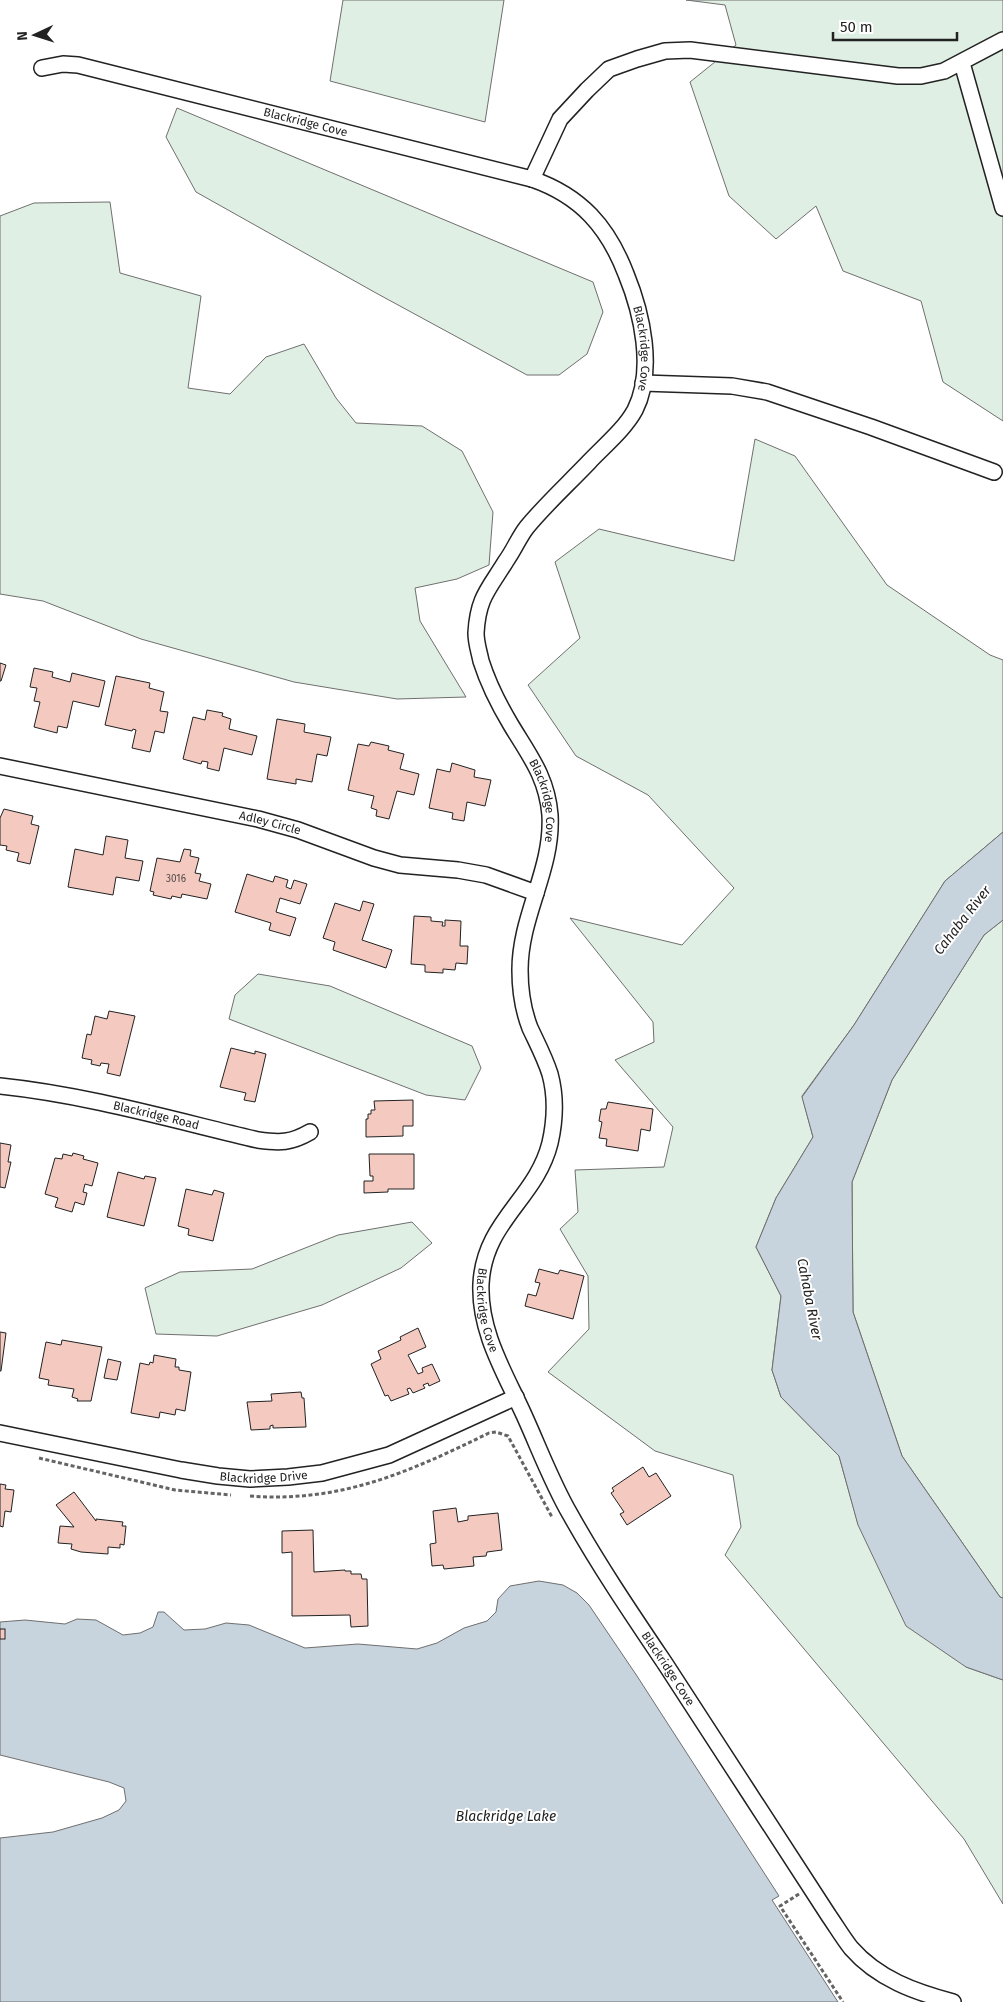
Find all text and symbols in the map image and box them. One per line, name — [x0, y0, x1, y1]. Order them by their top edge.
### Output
north arrow — [10, 10, 60, 60]
scale bar — [833, 10, 957, 42]
text: 50 m — [840, 18, 873, 36]
text: N — [14, 31, 31, 41]
street label: Blackridge Cove — [262, 105, 349, 139]
street label: Blackridge Cove — [630, 304, 652, 393]
street label: Blackridge Cove — [526, 756, 557, 843]
street label: Adley Circle — [238, 808, 303, 837]
house number: 3016 — [166, 873, 186, 885]
water label: Cahaba River — [930, 882, 995, 958]
street label: Blackridge Road — [112, 1098, 201, 1132]
water label: Cahaba River — [793, 1257, 826, 1342]
street label: Blackridge Cove — [474, 1267, 501, 1354]
street label: Blackridge Drive — [219, 1468, 308, 1486]
street label: Blackridge Cove — [639, 1629, 697, 1708]
water label: Blackridge Lake — [456, 1808, 556, 1825]

